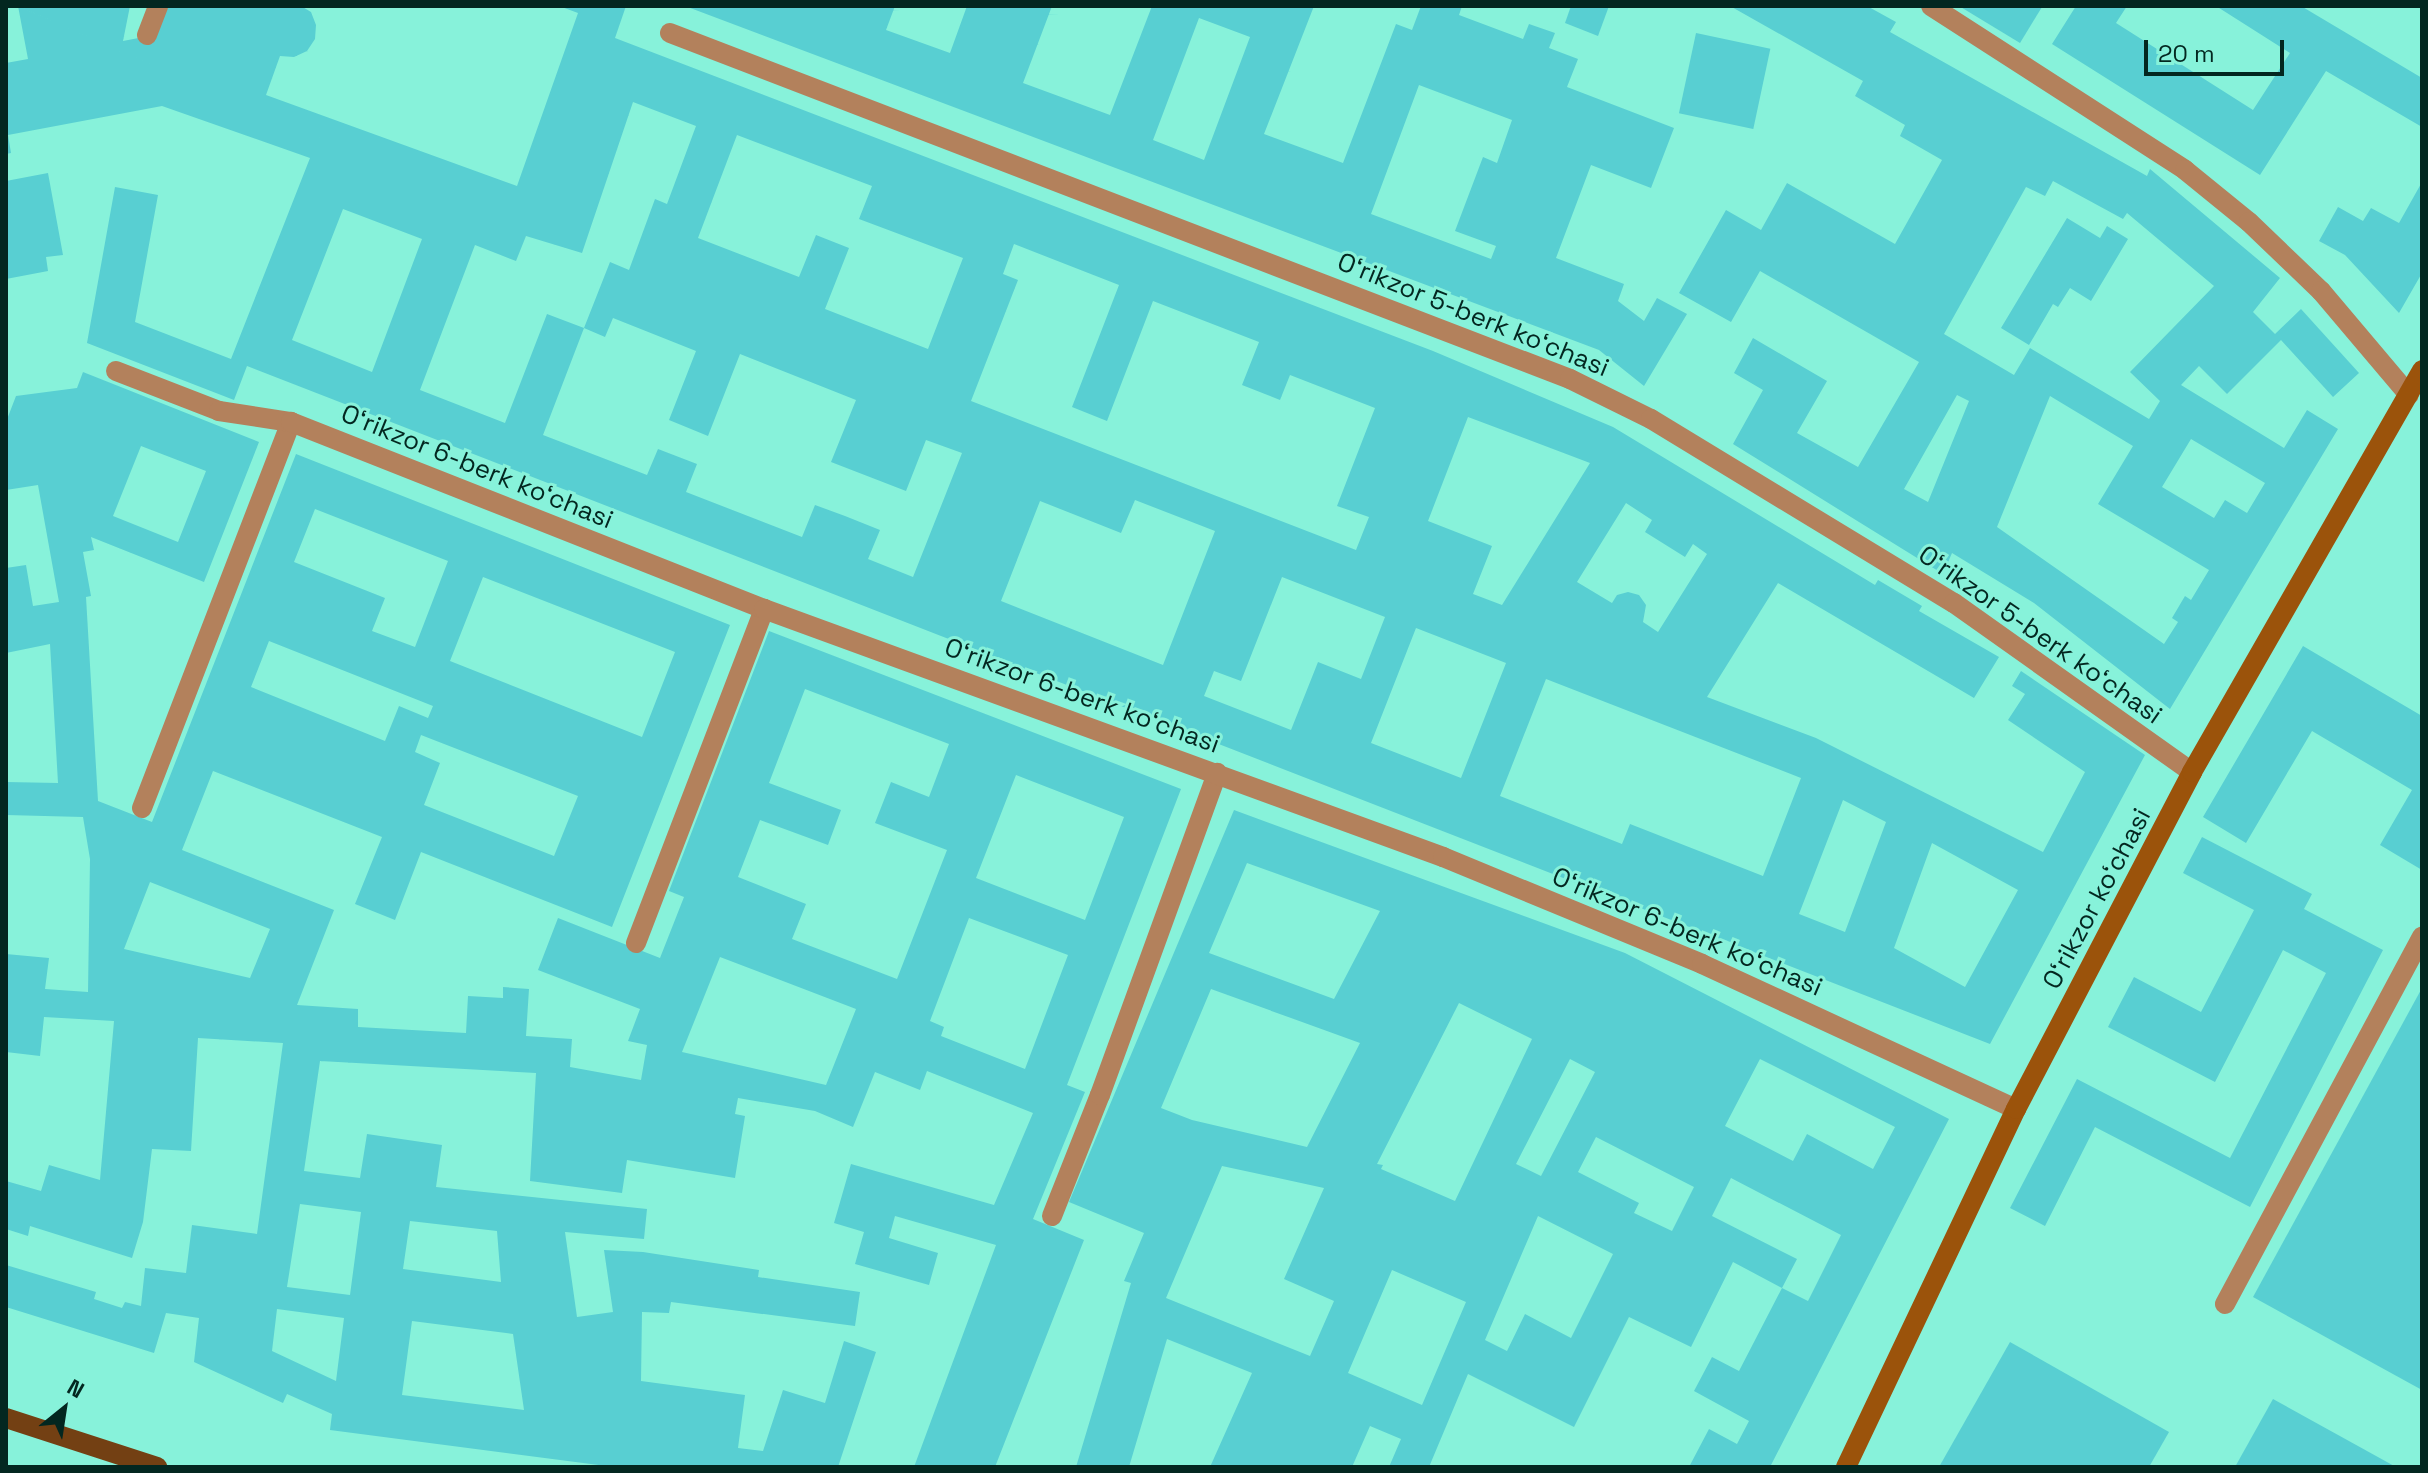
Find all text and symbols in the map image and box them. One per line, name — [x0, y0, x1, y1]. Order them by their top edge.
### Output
scale bar — [2148, 24, 2288, 74]
text: 20 m — [2158, 38, 2215, 69]
street label: Oʻrikzor 5-berk koʻchasi — [1333, 246, 1613, 384]
street label: Oʻrikzor 6-berk koʻchasi — [337, 398, 617, 536]
street label: Oʻrikzor 5-berk koʻchasi — [1912, 539, 2168, 731]
street label: Oʻrikzor 6-berk koʻchasi — [940, 632, 1224, 760]
street label: Oʻrikzor koʻchasi — [2036, 803, 2158, 995]
street label: Oʻrikzor 6-berk koʻchasi — [1547, 861, 1827, 1003]
north arrow — [24, 1369, 104, 1449]
text: N — [63, 1372, 89, 1404]

